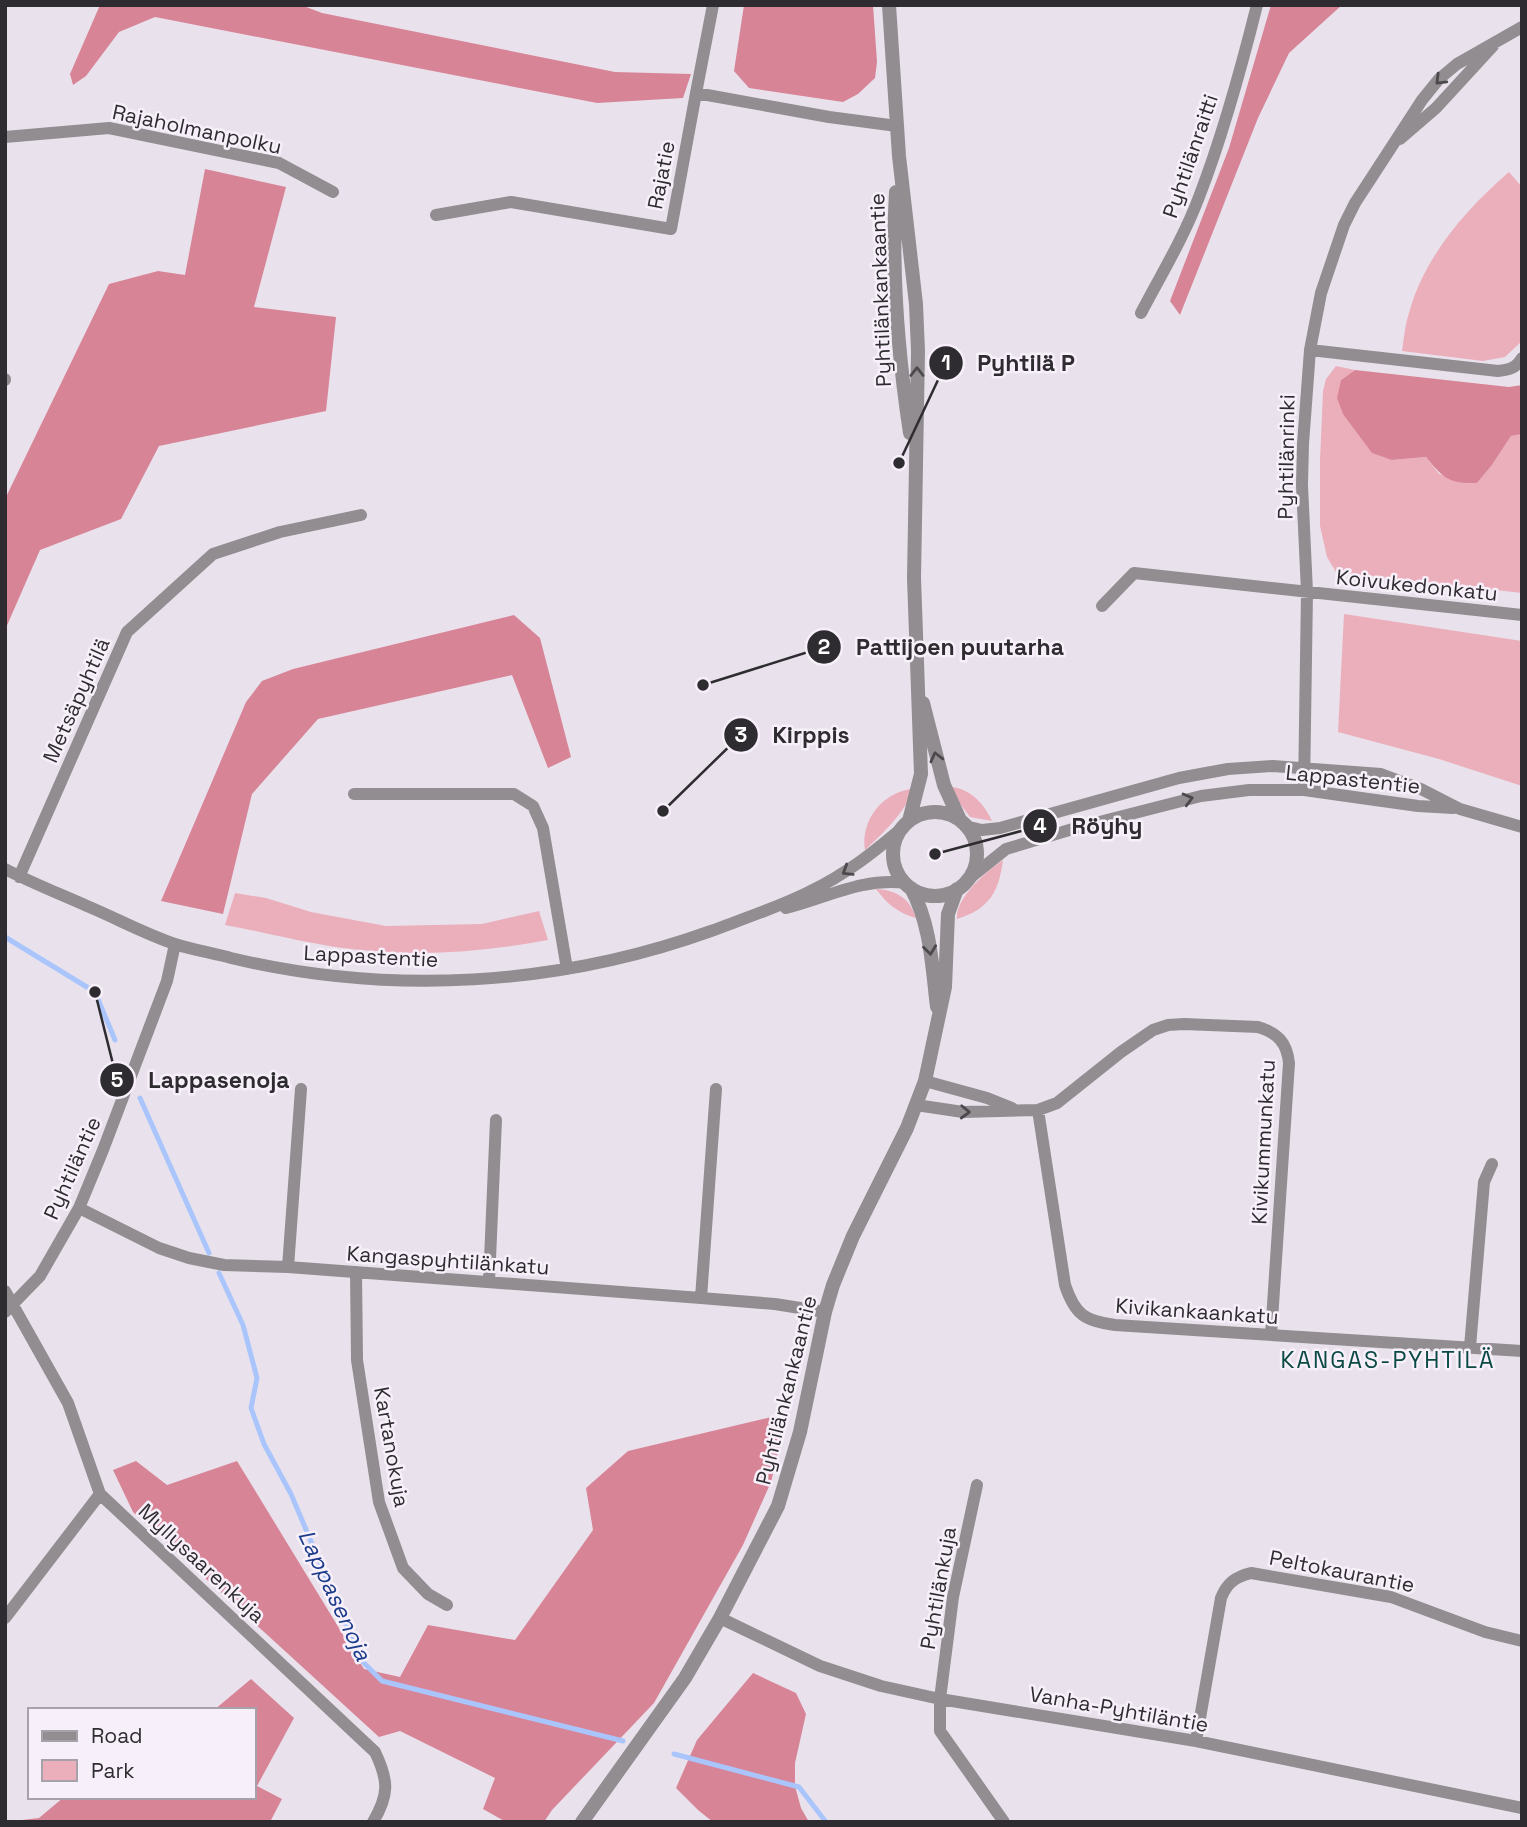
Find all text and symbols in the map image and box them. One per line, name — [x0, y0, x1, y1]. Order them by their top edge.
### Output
one-way arrow — [1435, 71, 1448, 84]
street label: Pyhtilänraitti — [1156, 90, 1224, 222]
street label: Rajaholmanpolku — [110, 98, 284, 160]
street label: Rajatie — [641, 138, 681, 212]
street label: Pyhtilänkankaantie — [863, 193, 897, 387]
callout: Pyhtilä P — [928, 341, 1089, 385]
text: Pyhtilä P — [977, 348, 1075, 378]
text: 1 — [941, 349, 951, 376]
one-way arrow — [910, 366, 925, 377]
street label: Pyhtilänrinki — [1271, 394, 1301, 520]
street label: Koivukedonkatu — [1335, 563, 1499, 607]
callout: Pattijoen puutarha — [807, 625, 1078, 669]
text: Pattijoen puutarha — [856, 632, 1064, 662]
street label: Metsäpyhtilä — [36, 633, 116, 767]
text: 2 — [818, 633, 830, 660]
callout: Kirppis — [724, 713, 864, 757]
text: Kirppis — [772, 720, 850, 750]
text: 3 — [735, 721, 747, 748]
one-way arrow — [930, 752, 945, 764]
street label: Lappastentie — [1284, 759, 1422, 799]
one-way arrow — [1181, 793, 1193, 808]
callout: Röyhy — [1023, 804, 1157, 848]
text: Röyhy — [1072, 811, 1142, 841]
text: 4 — [1033, 812, 1047, 839]
one-way arrow — [841, 862, 854, 875]
street label: Lappastentie — [303, 939, 439, 973]
one-way arrow — [923, 944, 938, 956]
callout: Lappasenoja — [100, 1058, 304, 1102]
street label: Kivikummunkatu — [1245, 1059, 1281, 1225]
text: Lappasenoja — [148, 1065, 290, 1095]
text: 5 — [111, 1066, 123, 1093]
one-way arrow — [960, 1104, 971, 1119]
street label: Pyhtiläntie — [37, 1112, 107, 1224]
street label: Kangaspyhtilänkatu — [346, 1239, 550, 1281]
street label: Kivikankaankatu — [1115, 1292, 1279, 1330]
street label: Pyhtilänkankaantie — [749, 1293, 823, 1487]
district label: KANGAS-PYHTILÄ — [1281, 1345, 1495, 1375]
street label: Kartanokuja — [368, 1385, 416, 1509]
street label: Myllysaarenkuja — [133, 1497, 271, 1629]
street label: Pyhtilänkuja — [914, 1524, 962, 1652]
water label: Lappasenoja — [292, 1525, 379, 1666]
street label: Peltokaurantie — [1267, 1544, 1417, 1598]
street label: Vanha-Pyhtiläntie — [1027, 1680, 1211, 1738]
legend — [28, 1708, 256, 1799]
text: Road — [91, 1722, 143, 1749]
text: Park — [91, 1757, 135, 1784]

